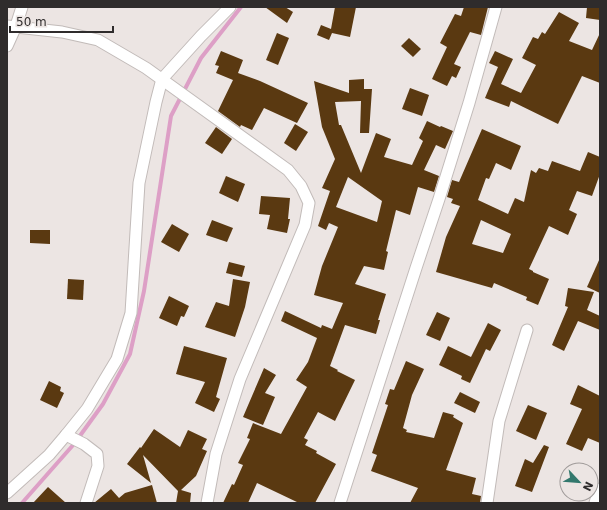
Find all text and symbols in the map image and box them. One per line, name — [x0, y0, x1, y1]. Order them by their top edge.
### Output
scale bar — [10, 8, 113, 34]
text: 50 m — [16, 15, 47, 29]
north arrow — [559, 462, 599, 502]
text: N — [580, 479, 595, 493]

